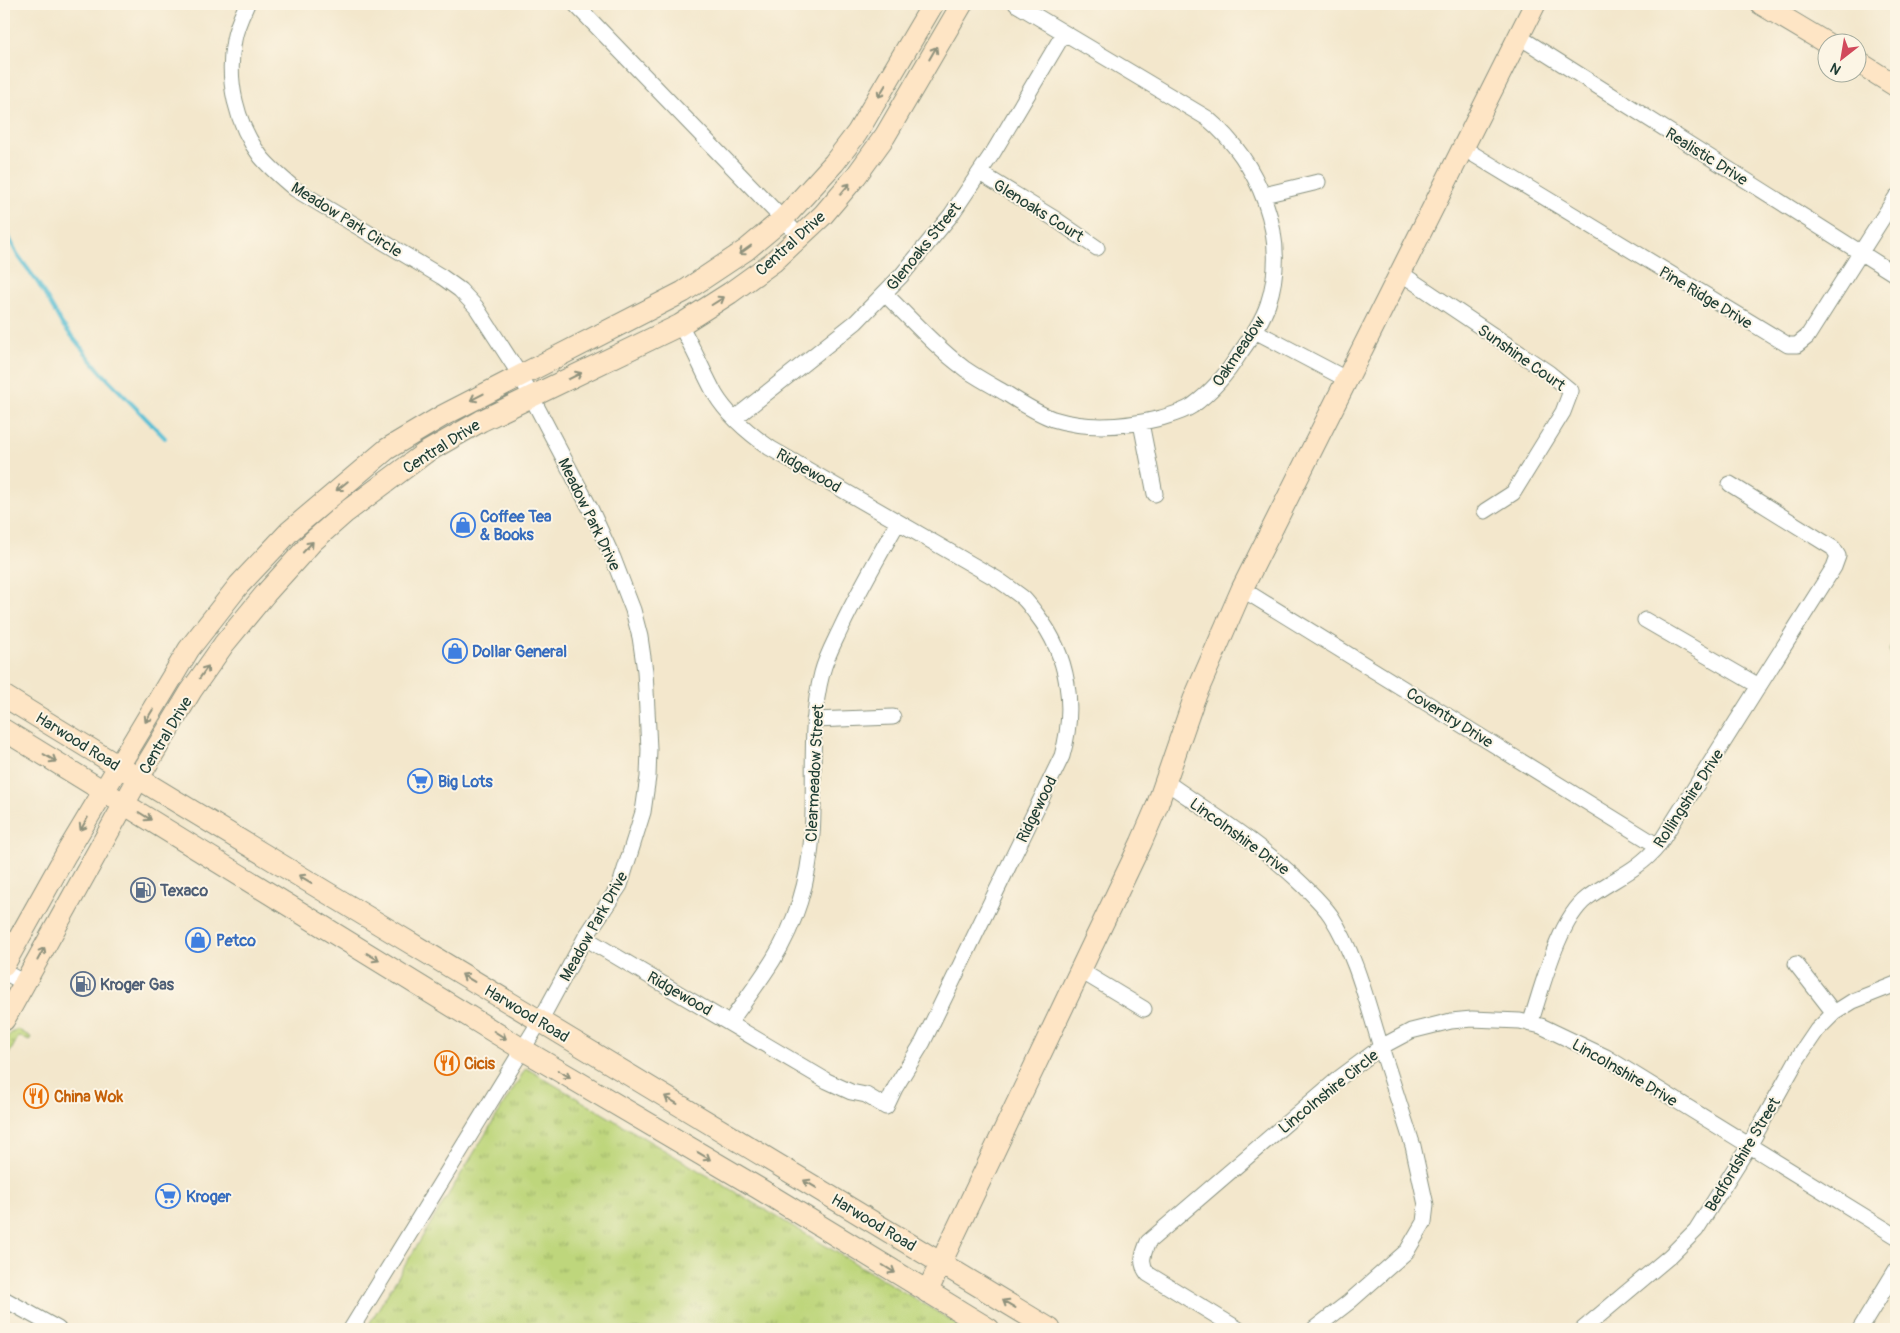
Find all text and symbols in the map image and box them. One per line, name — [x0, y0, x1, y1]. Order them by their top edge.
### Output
north arrow — [1818, 32, 1868, 82]
one-way arrow — [929, 46, 939, 60]
text: N — [1827, 59, 1844, 78]
one-way arrow — [876, 83, 886, 97]
street label: Realistic Drive — [1662, 124, 1751, 190]
street label: Glenoaks Court — [989, 175, 1088, 247]
street label: Meadow Park Circle — [287, 178, 406, 262]
one-way arrow — [839, 182, 851, 195]
street label: Glenoaks Street — [882, 198, 966, 295]
street label: Central Drive — [752, 207, 830, 280]
one-way arrow — [739, 245, 752, 256]
street label: Pine Ridge Drive — [1655, 262, 1756, 334]
one-way arrow — [711, 295, 725, 305]
street label: Oakmeadow — [1208, 312, 1270, 391]
street label: Sunshine Court — [1474, 320, 1570, 396]
one-way arrow — [567, 371, 582, 380]
one-way arrow — [470, 393, 485, 402]
street label: Central Drive — [399, 415, 484, 478]
street label: Ridgewood — [772, 444, 845, 497]
street label: Meadow Park Drive — [553, 455, 625, 574]
one-way arrow — [335, 481, 348, 492]
place label: Coffee Tea & Books — [480, 507, 552, 545]
shop icon: Coffee Tea & Books — [450, 512, 476, 538]
one-way arrow — [302, 541, 314, 554]
shop icon: Dollar General — [442, 638, 468, 664]
place label: Dollar General — [472, 642, 567, 662]
one-way arrow — [199, 666, 209, 680]
street label: Coventry Drive — [1402, 683, 1497, 753]
street label: Central Drive — [135, 693, 197, 778]
street label: Clearmeadow Street — [801, 703, 829, 842]
street label: Harwood Road — [32, 708, 123, 776]
one-way arrow — [143, 709, 153, 723]
street label: Rollingshire Drive — [1649, 745, 1728, 852]
one-way arrow — [43, 753, 57, 764]
supermarket icon: Big Lots — [407, 768, 433, 794]
place label: Big Lots — [438, 772, 493, 792]
street label: Ridgewood — [1012, 773, 1062, 846]
street label: Lincolnshire Drive — [1186, 794, 1293, 880]
one-way arrow — [137, 812, 151, 822]
one-way arrow — [78, 816, 88, 830]
street label: Meadow Park Drive — [555, 868, 632, 985]
one-way arrow — [298, 874, 312, 884]
fuel station icon: Texaco — [130, 877, 156, 903]
place label: Texaco — [159, 881, 208, 901]
shop icon: Petco — [185, 927, 211, 953]
place label: Petco — [216, 931, 256, 951]
one-way arrow — [36, 948, 46, 962]
one-way arrow — [365, 952, 379, 962]
street label: Ridgewood — [643, 967, 716, 1020]
fuel station icon: Kroger Gas — [70, 971, 96, 997]
one-way arrow — [461, 973, 476, 983]
place label: Kroger Gas — [100, 975, 175, 995]
street label: Harwood Road — [480, 981, 573, 1047]
one-way arrow — [492, 1031, 506, 1041]
street label: Lincolnshire Drive — [1568, 1035, 1681, 1111]
street label: Lincolnshire Circle — [1275, 1045, 1383, 1138]
restaurant icon: Cicis — [434, 1050, 460, 1076]
place label: Cicis — [464, 1054, 496, 1074]
one-way arrow — [556, 1069, 570, 1079]
restaurant icon: China Wok — [23, 1083, 49, 1109]
place label: China Wok — [54, 1087, 123, 1107]
street label: Bedfordshire Street — [1701, 1093, 1785, 1215]
one-way arrow — [664, 1094, 678, 1104]
one-way arrow — [696, 1152, 710, 1162]
one-way arrow — [803, 1178, 817, 1188]
supermarket icon: Kroger — [155, 1183, 181, 1209]
place label: Kroger — [186, 1187, 232, 1207]
street label: Harwood Road — [827, 1190, 920, 1256]
one-way arrow — [882, 1264, 896, 1274]
one-way arrow — [1002, 1299, 1016, 1309]

